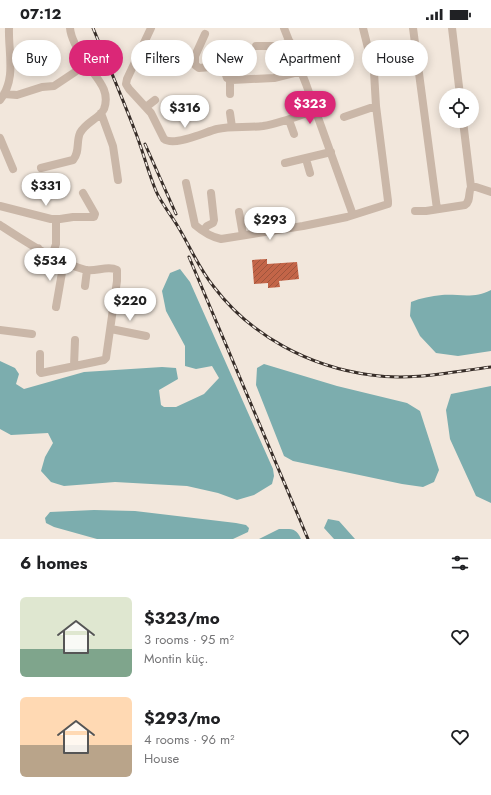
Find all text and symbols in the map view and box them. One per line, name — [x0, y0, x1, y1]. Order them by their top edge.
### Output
text: 07:12 — [20, 3, 61, 25]
chip: Buy — [12, 40, 61, 76]
chip: Rent — [69, 40, 123, 76]
chip: Filters — [131, 40, 194, 76]
chip: New — [202, 40, 257, 76]
chip: Apartment — [265, 40, 354, 76]
chip: House — [362, 40, 428, 76]
map controls — [439, 88, 479, 128]
button: locate — [439, 88, 479, 128]
pin: $323 — [286, 91, 334, 125]
text: $323 — [294, 94, 326, 113]
pin: $316 — [161, 95, 209, 129]
text: $316 — [169, 98, 201, 117]
pin: $331 — [22, 173, 70, 207]
text: $331 — [31, 176, 61, 195]
pin: $293 — [246, 207, 294, 241]
text: $293 — [253, 210, 287, 229]
pin: $534 — [26, 248, 74, 282]
text: $534 — [33, 251, 67, 270]
pin: $220 — [106, 288, 154, 322]
text: $220 — [113, 291, 147, 310]
text: 6 homes — [20, 551, 88, 575]
icon: filters — [449, 552, 471, 574]
text: $323/mo — [144, 606, 220, 630]
icon: home — [52, 613, 100, 661]
icon: heart — [449, 626, 471, 648]
text: 3 rooms · 95 m² — [144, 630, 234, 649]
text: Montin küç. — [144, 649, 208, 668]
text: $293/mo — [144, 706, 221, 730]
icon: home — [52, 713, 100, 761]
icon: heart — [449, 726, 471, 748]
text: 4 rooms · 96 m² — [144, 730, 235, 749]
text: House — [144, 749, 179, 768]

